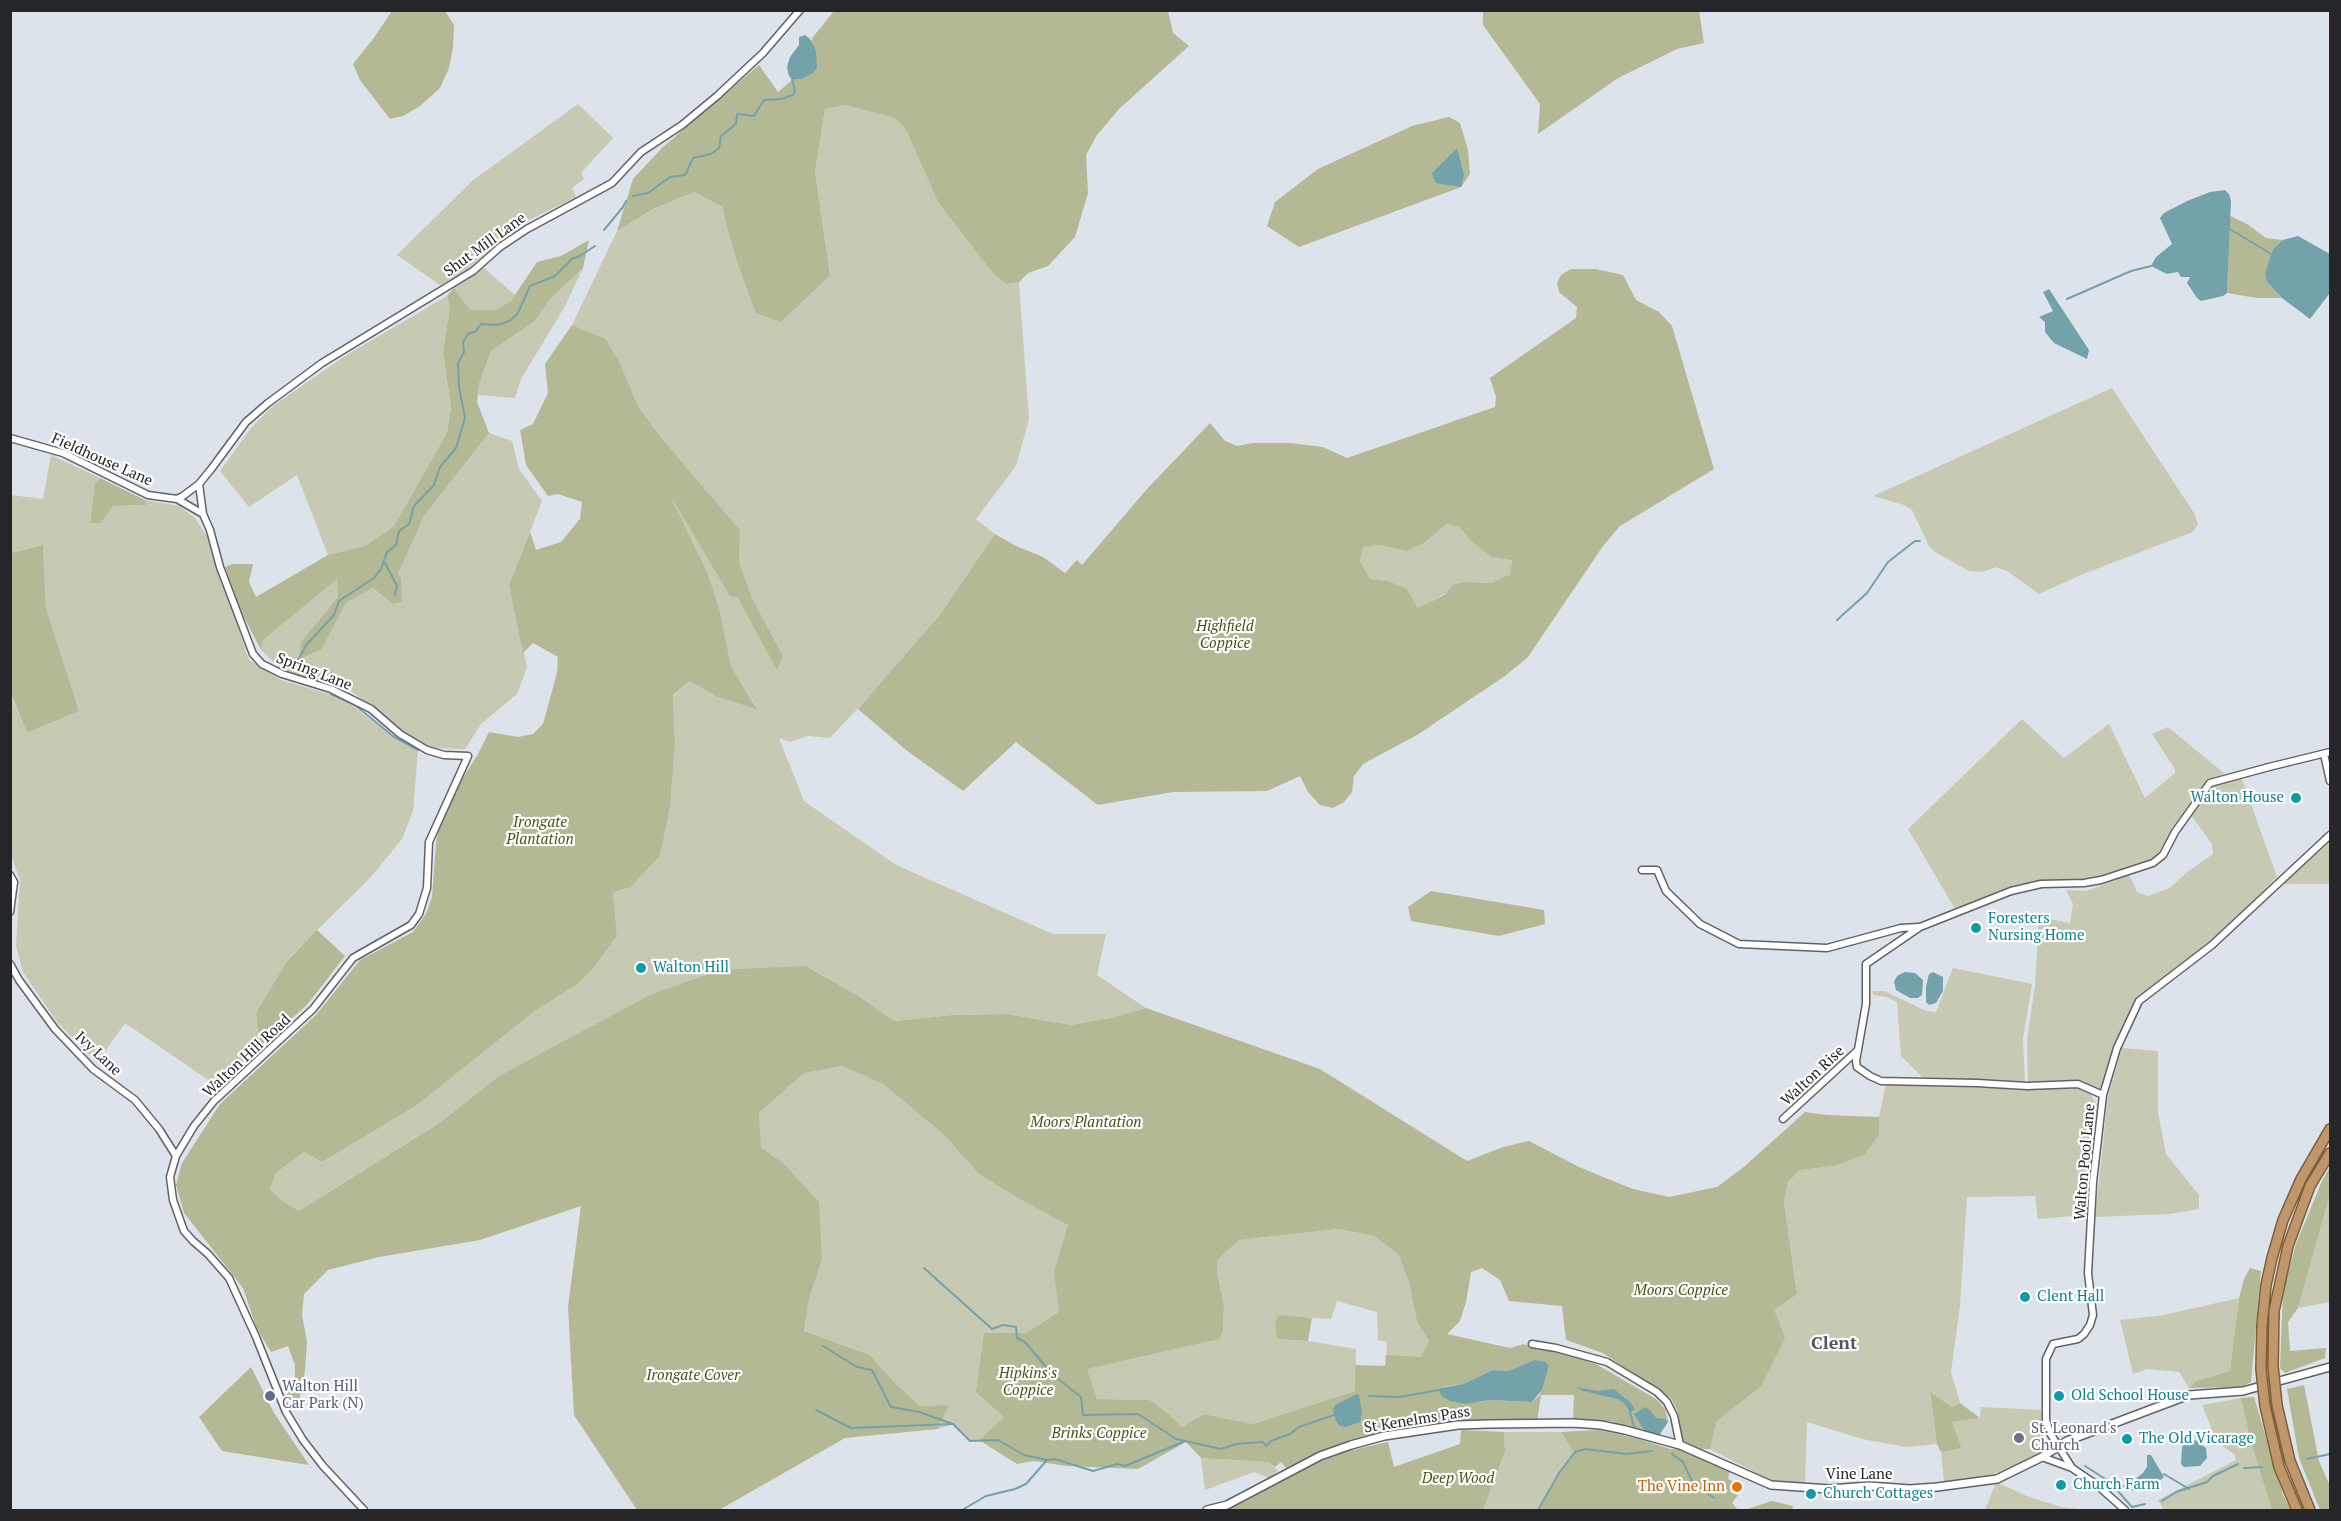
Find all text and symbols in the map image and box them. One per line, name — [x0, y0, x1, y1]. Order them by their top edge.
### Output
street label: Shut Mill Lane — [440, 209, 530, 281]
street label: Fieldhouse Lane — [49, 430, 155, 490]
park label: Highfield Coppice — [1196, 618, 1254, 653]
street label: Spring Lane — [274, 649, 354, 695]
place label: Walton House — [2191, 789, 2284, 807]
marker: Walton House — [2289, 791, 2303, 805]
park label: Irongate Plantation — [506, 814, 574, 849]
place label: Foresters Nursing Home — [1988, 910, 2085, 945]
marker: Foresters Nursing Home — [1969, 921, 1983, 935]
place label: Walton Hill — [653, 959, 729, 977]
marker: Walton Hill — [634, 961, 648, 975]
street label: Walton Hill Road — [199, 1011, 295, 1101]
street label: Ivy Lane — [71, 1028, 125, 1080]
street label: Walton Rise — [1778, 1042, 1848, 1110]
street label: Walton Pool Lane — [2071, 1103, 2099, 1221]
park label: Moors Plantation — [1030, 1114, 1142, 1132]
park label: Moors Coppice — [1634, 1282, 1728, 1300]
place label: Clent Hall — [2037, 1288, 2104, 1306]
marker: Clent Hall — [2018, 1290, 2032, 1304]
district label: Clent — [1811, 1333, 1857, 1355]
park label: Hipkins's Coppice — [999, 1365, 1057, 1400]
park label: Irongate Cover — [646, 1367, 740, 1385]
place label: Walton Hill Car Park (N) — [282, 1378, 364, 1413]
place label: Old School House — [2071, 1387, 2189, 1405]
marker: Walton Hill Car Park (N) — [263, 1389, 277, 1403]
marker: Old School House — [2052, 1389, 2066, 1403]
street label: St Kenelms Pass — [1363, 1403, 1471, 1437]
place label: St. Leonard's Church — [2031, 1420, 2116, 1455]
park label: Brinks Coppice — [1052, 1425, 1146, 1443]
place label: The Old Vicarage — [2139, 1430, 2254, 1448]
marker: St. Leonard's Church — [2012, 1431, 2026, 1445]
marker: The Old Vicarage — [2120, 1432, 2134, 1446]
street label: Vine Lane — [1825, 1466, 1893, 1484]
park label: Deep Wood — [1422, 1470, 1494, 1488]
place label: Church Farm — [2073, 1476, 2160, 1494]
place label: The Vine Inn — [1638, 1478, 1725, 1496]
marker: Church Farm — [2054, 1478, 2068, 1492]
marker: The Vine Inn — [1730, 1480, 1744, 1494]
place label: Church Cottages — [1823, 1485, 1933, 1503]
marker: Church Cottages — [1804, 1487, 1818, 1501]

